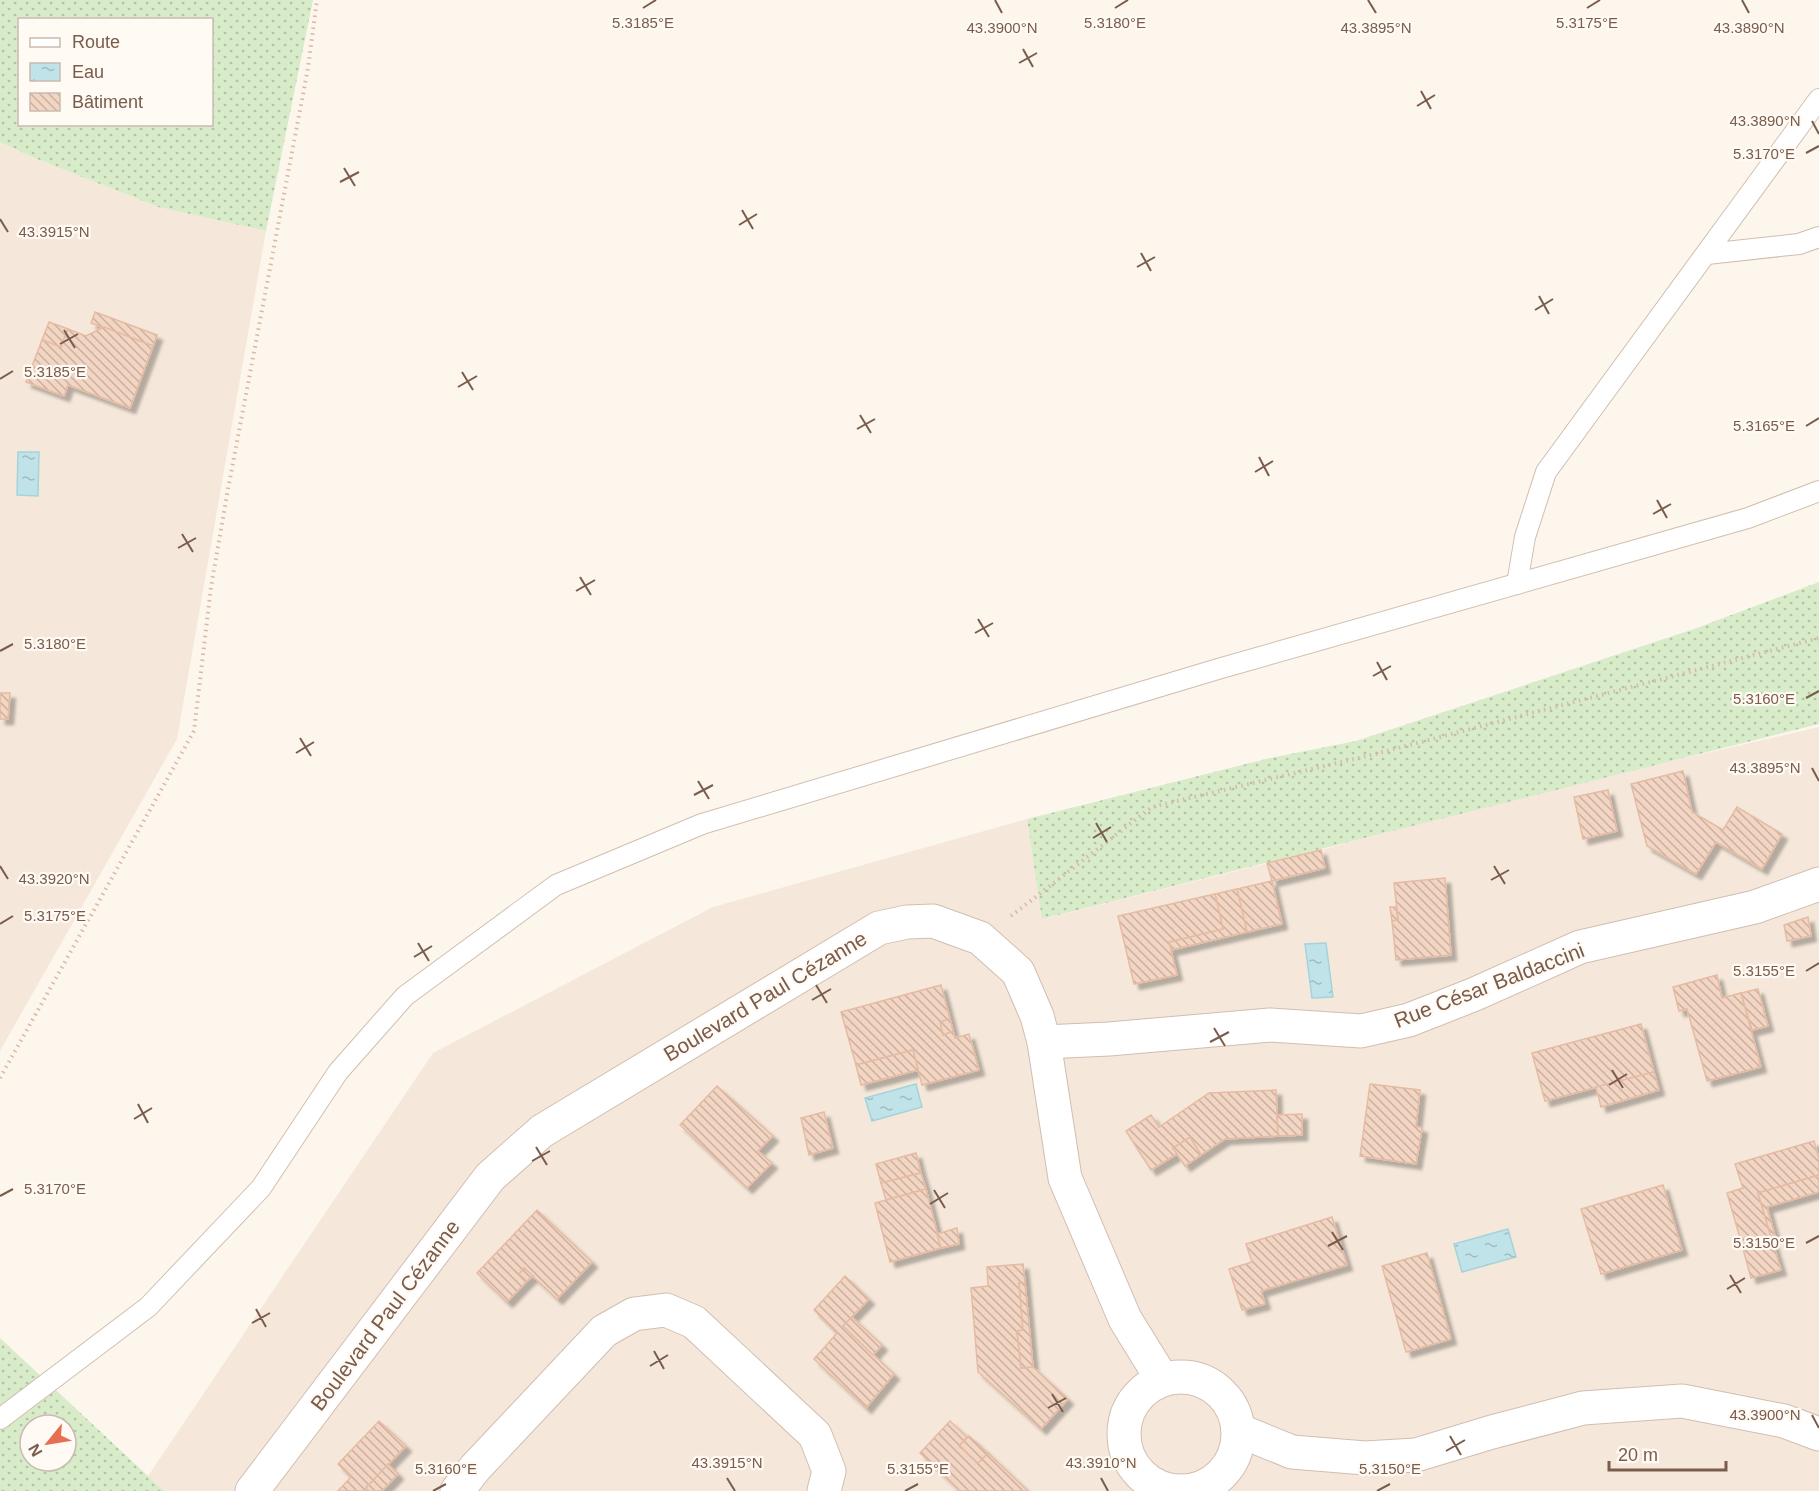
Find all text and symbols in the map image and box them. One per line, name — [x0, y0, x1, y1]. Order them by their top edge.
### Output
text: 5.3185°E — [612, 14, 674, 31]
text: 5.3180°E — [1084, 14, 1146, 31]
text: 5.3175°E — [1556, 14, 1618, 31]
legend — [18, 18, 213, 126]
text: 43.3900°N — [966, 19, 1038, 36]
text: 43.3895°N — [1340, 19, 1412, 36]
text: 43.3890°N — [1713, 19, 1785, 36]
text: Route — [72, 32, 120, 52]
text: Eau — [72, 62, 104, 82]
text: Bâtiment — [72, 92, 143, 112]
text: 43.3890°N — [1729, 112, 1801, 129]
text: 5.3170°E — [1733, 145, 1795, 162]
text: 43.3915°N — [18, 223, 90, 240]
text: 5.3185°E — [24, 363, 86, 380]
text: 5.3165°E — [1733, 417, 1795, 434]
text: 5.3180°E — [24, 635, 86, 652]
text: 5.3160°E — [1733, 690, 1795, 707]
text: 43.3895°N — [1729, 759, 1801, 776]
text: 43.3920°N — [18, 870, 90, 887]
text: 5.3175°E — [24, 907, 86, 924]
street label: Boulevard Paul Cézanne — [660, 926, 870, 1066]
street label: Rue César Baldaccini — [1391, 938, 1587, 1032]
text: 5.3155°E — [1733, 962, 1795, 979]
text: 5.3170°E — [24, 1180, 86, 1197]
street label: Boulevard Paul Cézanne — [306, 1215, 464, 1415]
text: 5.3150°E — [1733, 1234, 1795, 1251]
text: 43.3900°N — [1729, 1406, 1801, 1423]
north arrow — [18, 1413, 78, 1473]
scale bar — [1609, 1434, 1726, 1472]
text: N — [25, 1441, 46, 1460]
text: 20 m — [1618, 1445, 1658, 1465]
text: 43.3915°N — [691, 1454, 763, 1471]
text: 43.3910°N — [1065, 1454, 1137, 1471]
text: 5.3160°E — [415, 1460, 477, 1477]
text: 5.3155°E — [887, 1460, 949, 1477]
text: 5.3150°E — [1359, 1460, 1421, 1477]

